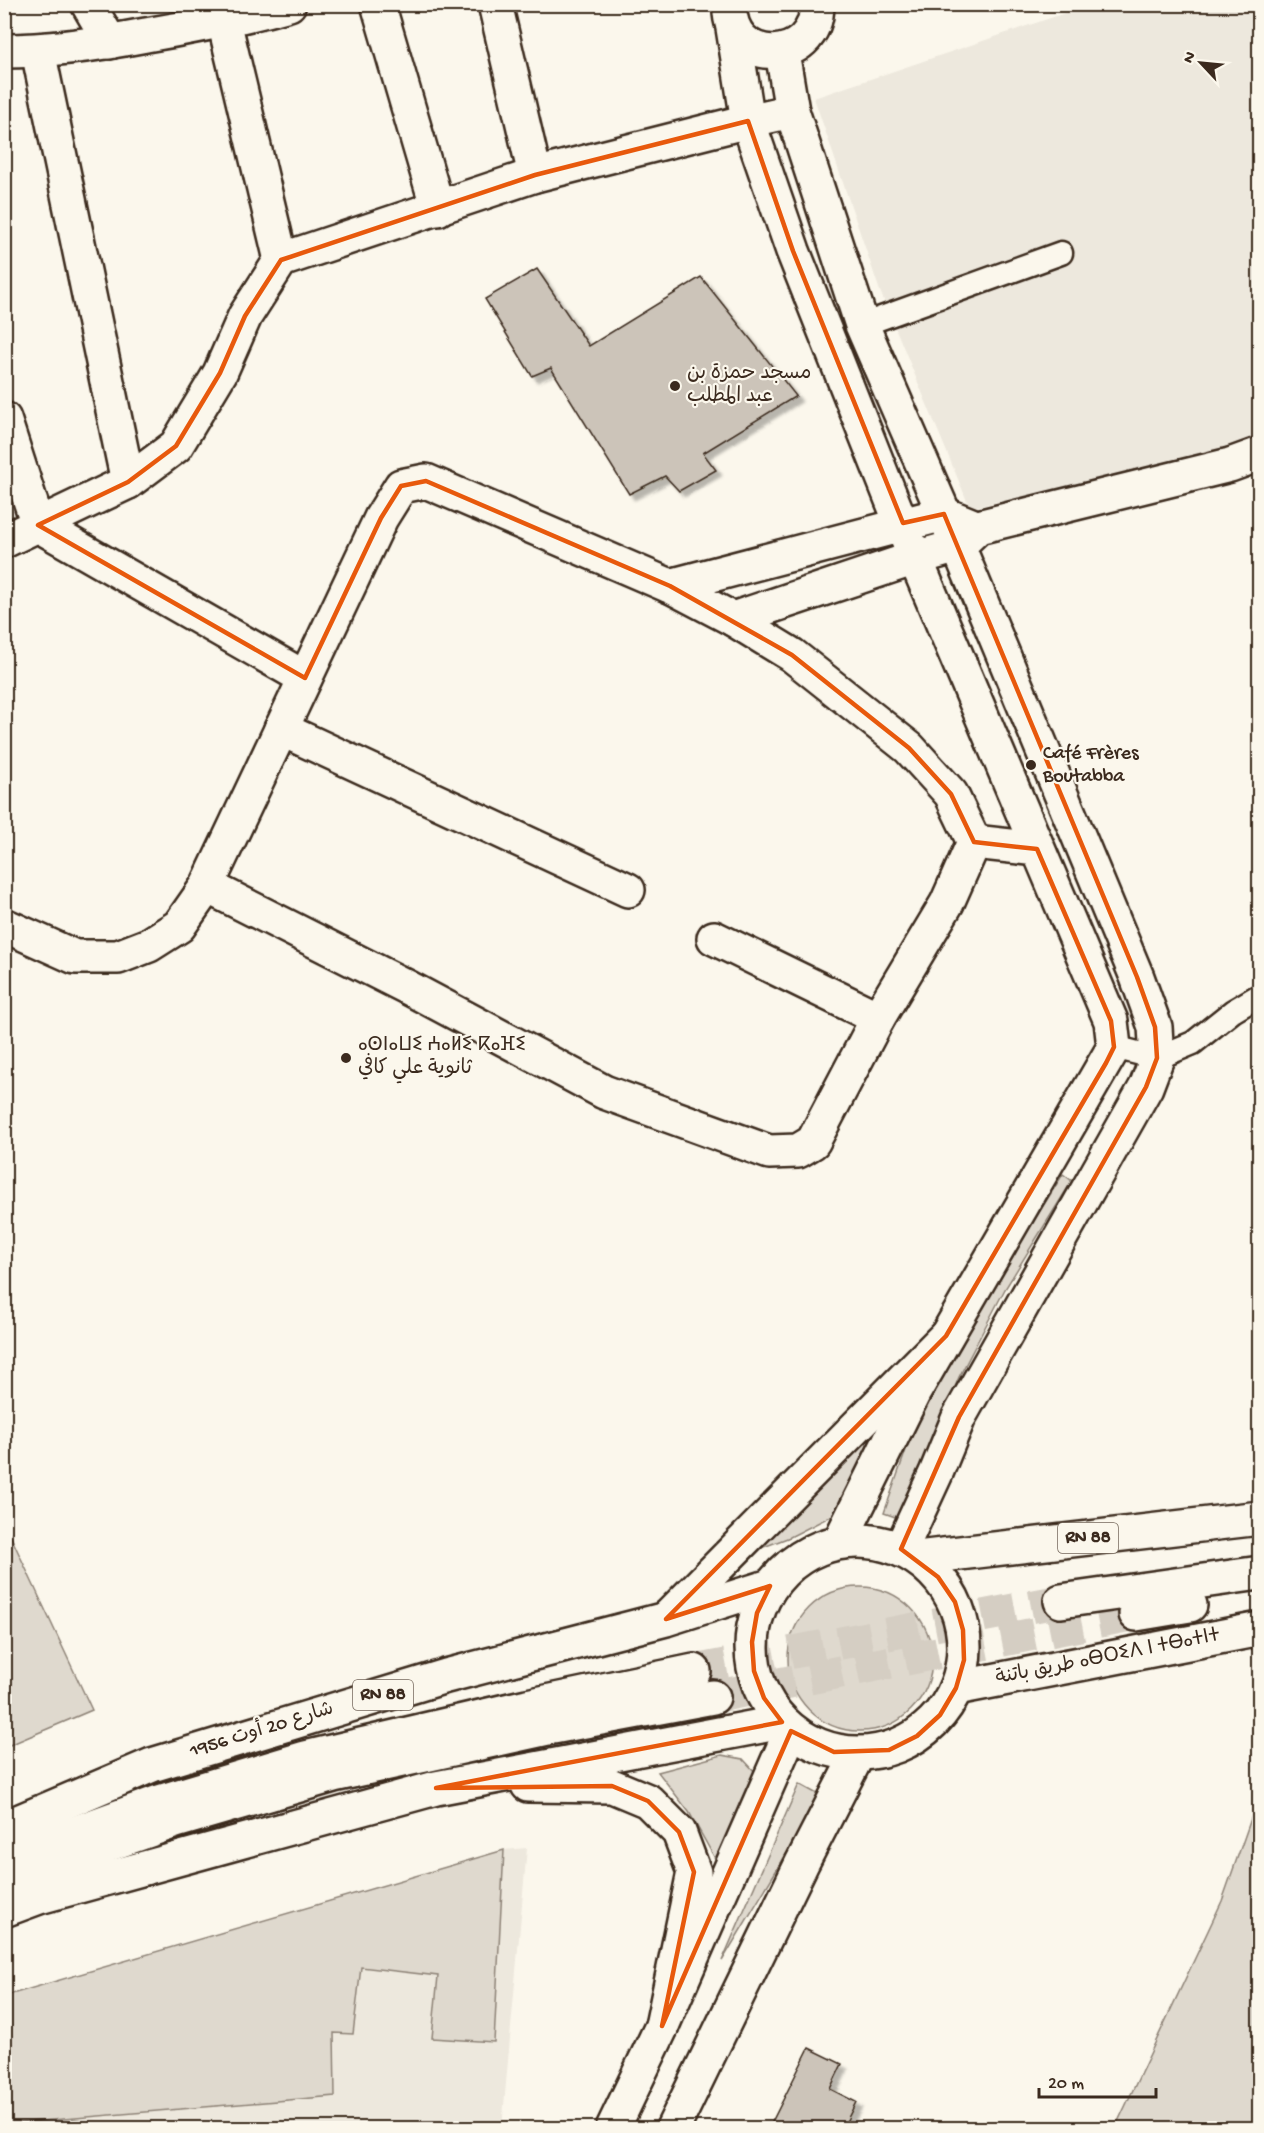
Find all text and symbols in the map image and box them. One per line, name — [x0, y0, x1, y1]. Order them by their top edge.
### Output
north arrow — [1171, 33, 1231, 93]
text: N — [1180, 49, 1202, 67]
place label: مسجد حمزة بن عبد المطلب — [687, 363, 812, 409]
marker: مسجد حمزة بن عبد المطلب — [668, 379, 682, 393]
place label: Café Frères Boutabba — [1042, 743, 1139, 789]
marker: Café Frères Boutabba — [1024, 758, 1038, 772]
place label: ⴰⵙⵏⴰⵡⵉ ⵄⴰⵍⵉ ⴽⴰⴼⵉ ثانوية علي كافي — [358, 1035, 526, 1084]
marker: ⴰⵙⵏⴰⵡⵉ ⵄⴰⵍⵉ ⴽⴰⴼⵉ ثانوية علي كافي — [339, 1051, 353, 1065]
road number: RN 88 — [1058, 1523, 1118, 1553]
street label: طريق باتنة ⴰⴱⵔⵉⴷ ⵏ ⵜⴱⴰⵜⵏⵜ — [994, 1624, 1222, 1691]
road number: RN 88 — [353, 1680, 413, 1710]
street label: شارع 20 أوت 1956 — [185, 1695, 337, 1764]
scale bar — [1039, 2061, 1156, 2099]
text: 20 m — [1048, 2074, 1084, 2095]

